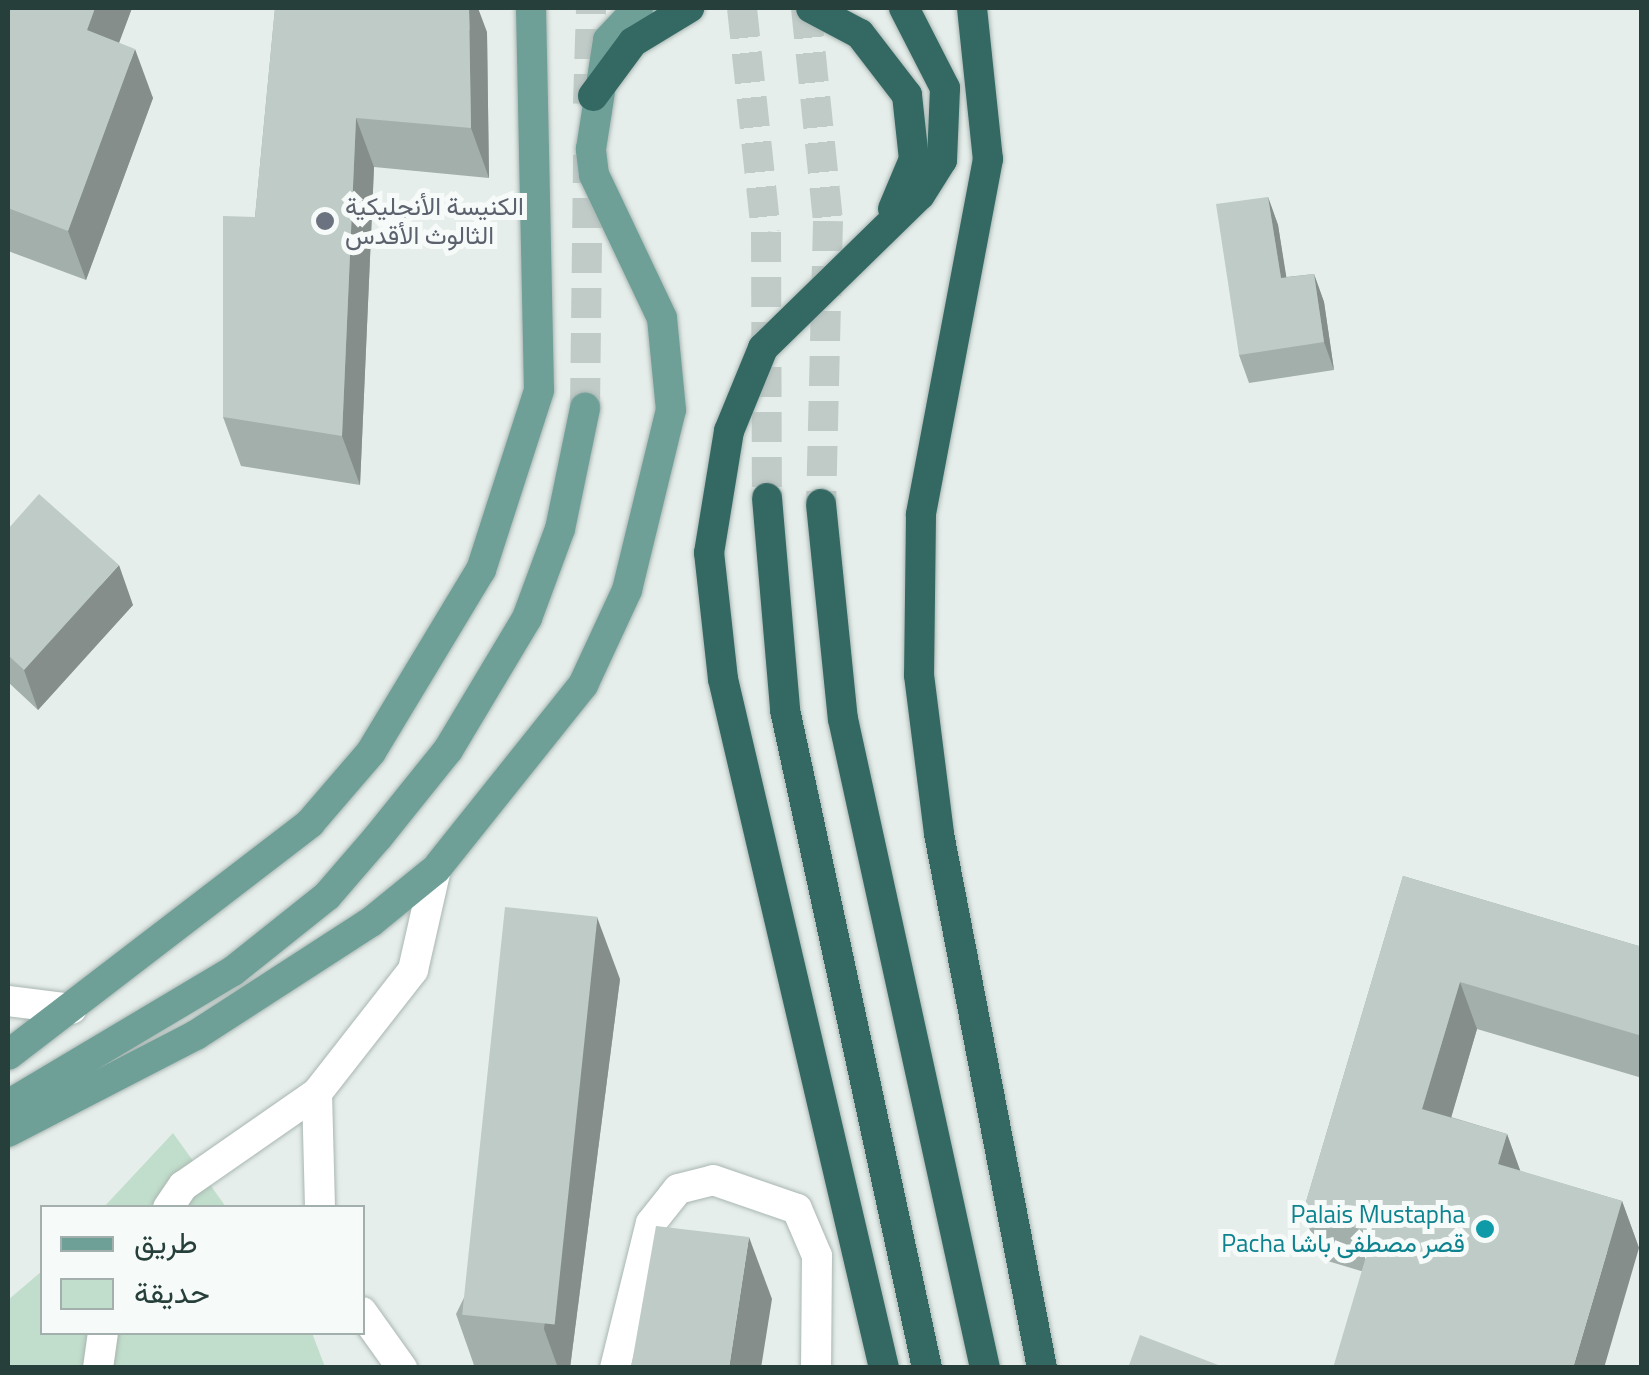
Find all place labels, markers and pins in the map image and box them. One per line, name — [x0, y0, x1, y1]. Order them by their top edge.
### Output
place label: الكنيسة الأنجليكية الثالوث الأقدس — [345, 192, 524, 251]
marker: الكنيسة الأنجليكية الثالوث الأقدس — [314, 210, 336, 232]
place label: Palais Mustapha Pacha قصر مصطفى باشا — [1221, 1200, 1465, 1259]
marker: Palais Mustapha Pacha قصر مصطفى باشا — [1474, 1218, 1496, 1240]

